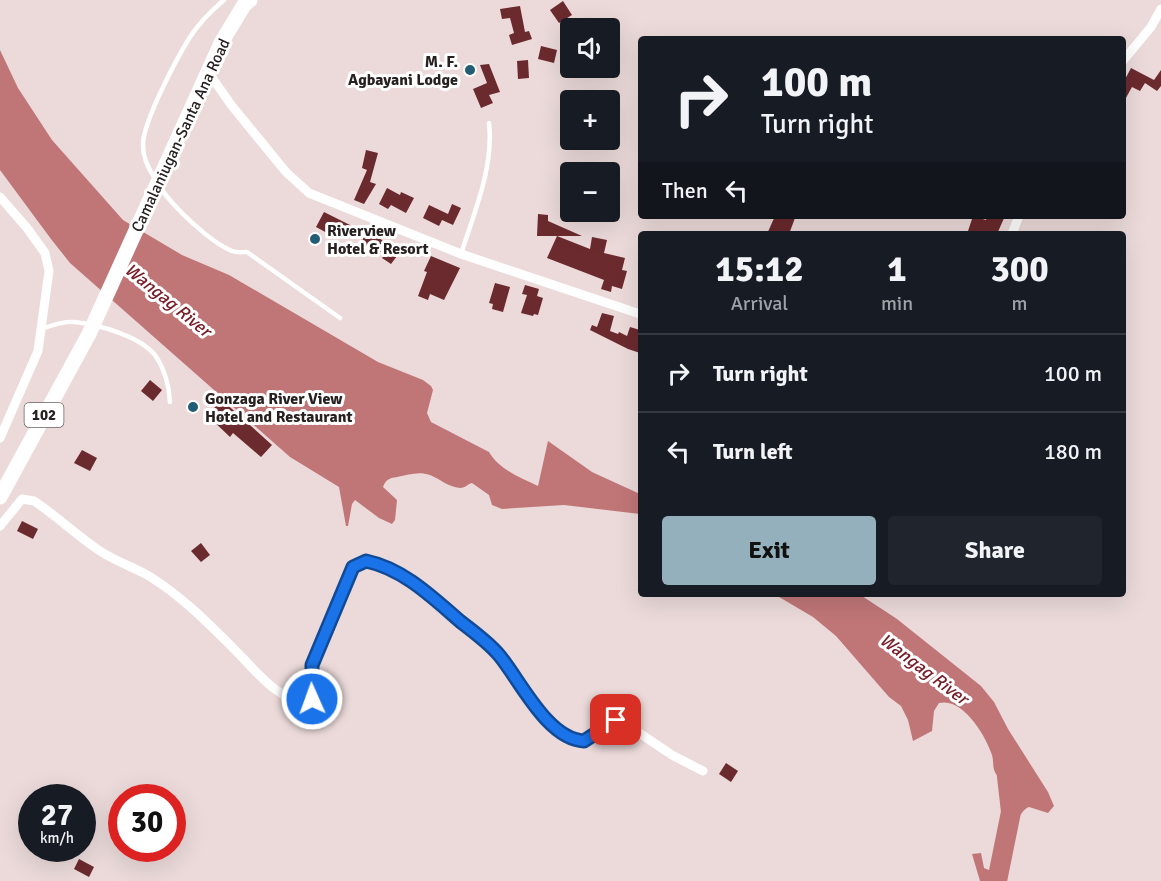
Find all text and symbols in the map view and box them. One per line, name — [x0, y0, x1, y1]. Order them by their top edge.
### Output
map controls — [560, 18, 620, 222]
button: sound — [560, 18, 620, 78]
street label: Camalaniugan-Santa Ana Road — [127, 35, 235, 235]
place label: M. F. Agbayani Lodge — [348, 52, 458, 90]
text: 100 m — [761, 57, 872, 108]
icon: right — [662, 60, 740, 138]
marker: M. F. Agbayani Lodge — [463, 63, 477, 77]
button: + — [560, 90, 620, 150]
text: Turn right — [761, 108, 874, 141]
button: − — [560, 162, 620, 222]
icon: left — [720, 174, 753, 207]
text: Then — [662, 177, 708, 204]
place label: Riverview Hotel & Resort — [327, 221, 429, 259]
marker: Riverview Hotel & Resort — [308, 232, 322, 246]
text: 15:12 — [715, 247, 804, 292]
text: 1 — [887, 247, 907, 292]
text: 300 — [990, 247, 1049, 292]
water label: Wangag River — [120, 259, 217, 343]
text: Arrival — [731, 291, 788, 316]
text: min — [881, 291, 913, 316]
text: m — [1012, 291, 1028, 316]
icon: right — [662, 357, 695, 390]
text: Turn right — [713, 360, 808, 387]
text: 100 m — [1044, 360, 1102, 387]
place label: Gonzaga River View Hotel and Restaurant — [205, 389, 353, 427]
marker: Gonzaga River View Hotel and Restaurant — [186, 400, 200, 414]
road number: 102 — [24, 403, 63, 427]
icon: left — [662, 435, 695, 468]
text: Turn left — [713, 438, 793, 465]
text: 180 m — [1044, 438, 1102, 465]
button: Exit — [662, 516, 876, 585]
button: Share — [888, 516, 1102, 585]
water label: Wangag River — [876, 629, 974, 711]
position arrow — [280, 667, 344, 731]
pin — [590, 694, 641, 745]
icon: arrive — [599, 703, 632, 736]
speed limit sign: 30 — [108, 784, 186, 862]
text: 27 — [41, 797, 73, 834]
text: km/h — [40, 829, 74, 847]

